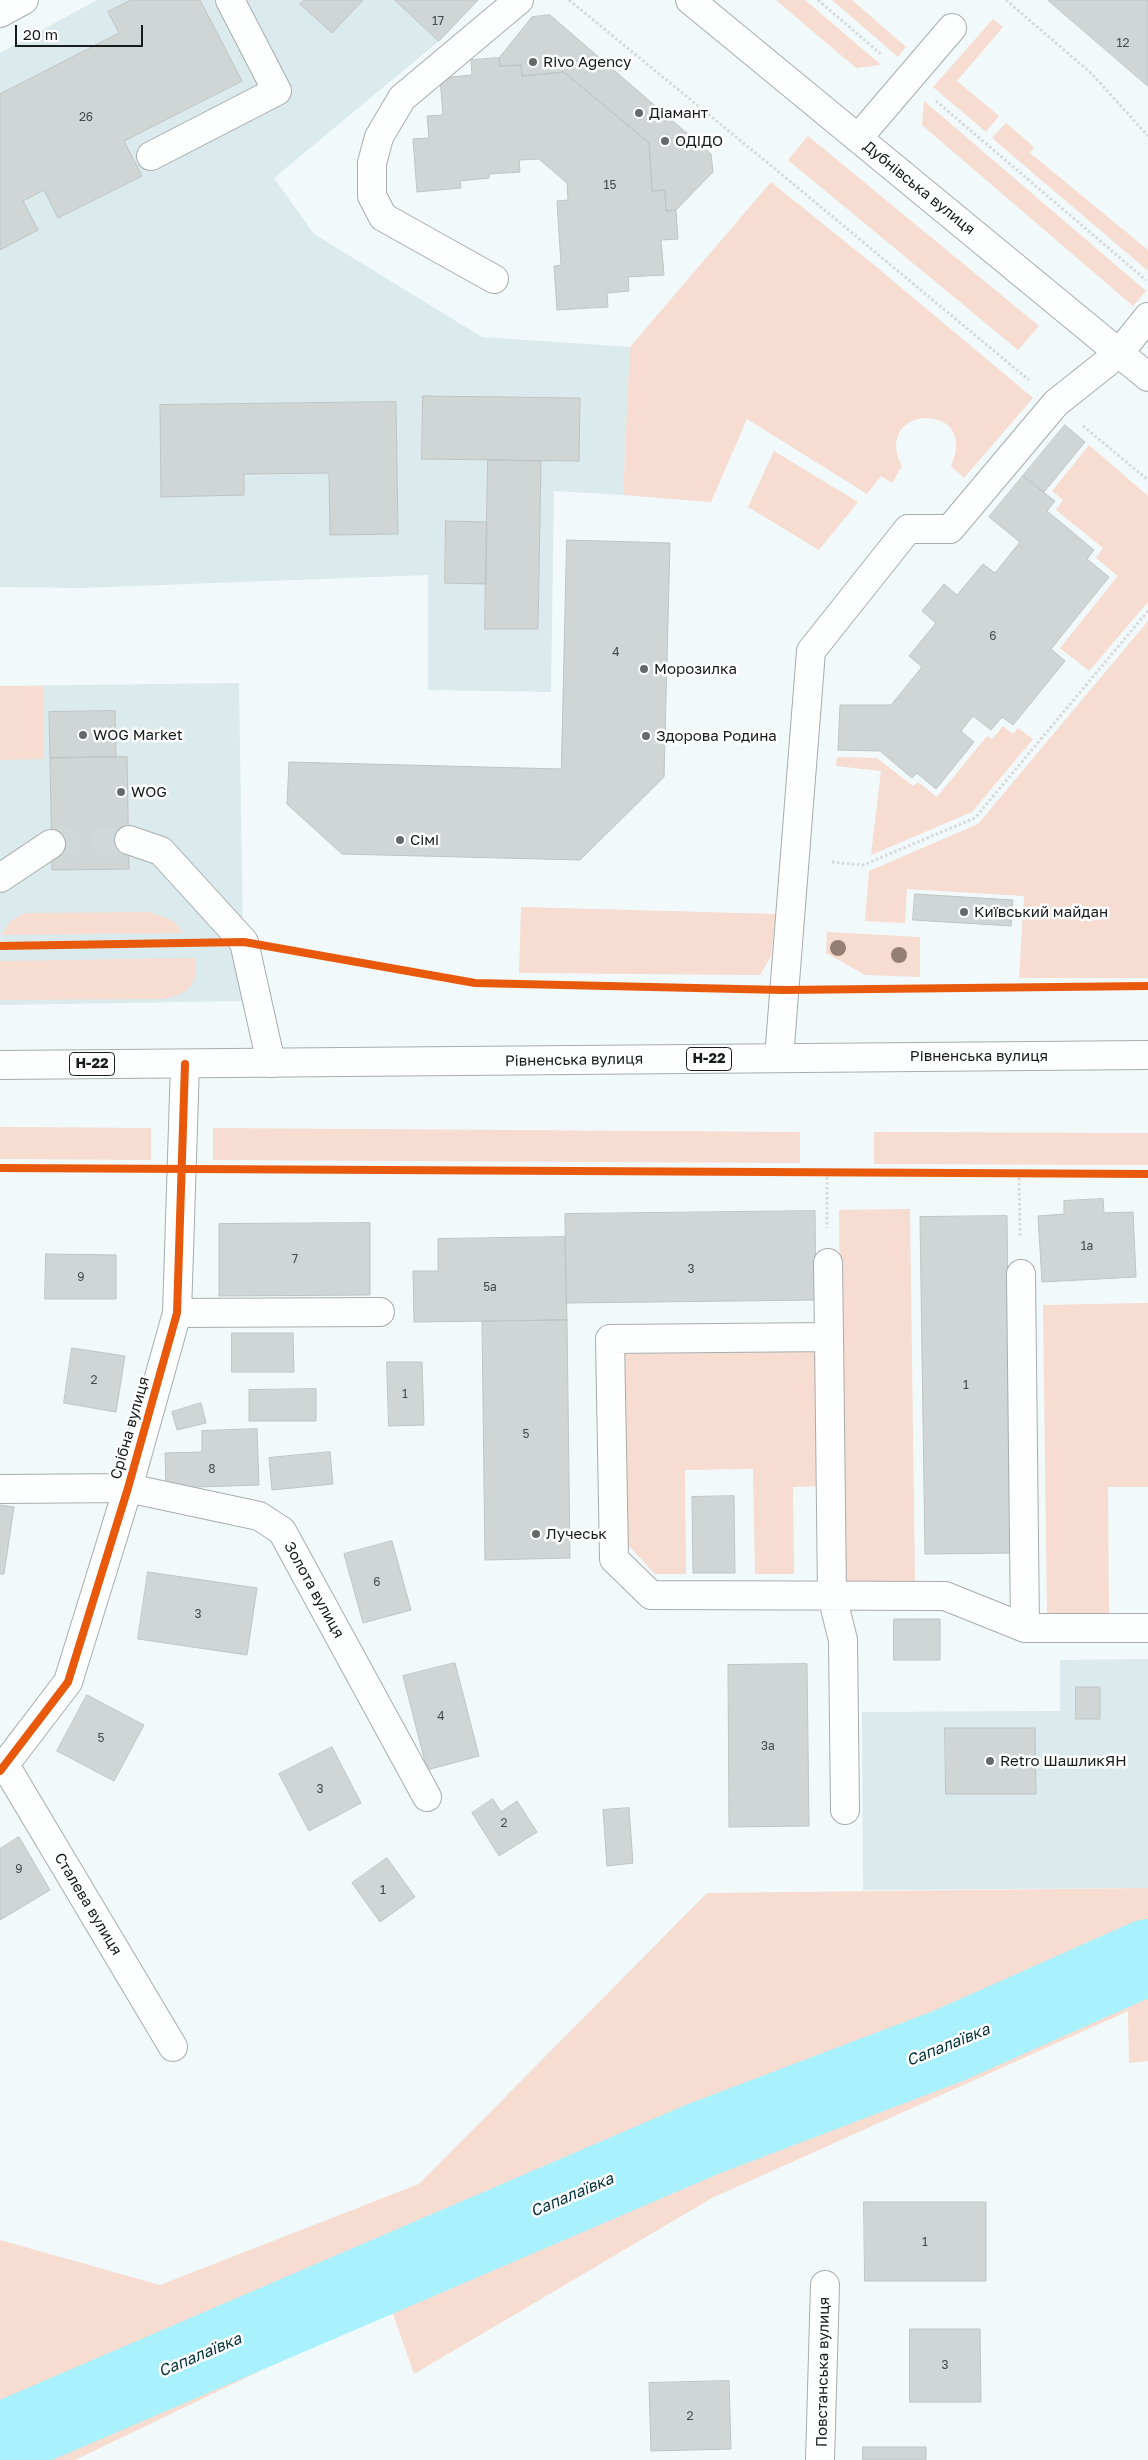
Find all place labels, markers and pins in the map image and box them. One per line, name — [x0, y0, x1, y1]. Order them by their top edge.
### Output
place label: Rivo Agency — [543, 53, 631, 71]
marker: Rivo Agency — [527, 56, 539, 68]
place label: Діамант — [649, 104, 708, 122]
marker: Діамант — [633, 107, 645, 119]
place label: ОДІДО — [675, 132, 723, 150]
marker: ОДІДО — [659, 135, 671, 147]
place label: Морозилка — [654, 660, 737, 678]
marker: Морозилка — [638, 663, 650, 675]
place label: WOG Market — [93, 726, 183, 744]
place label: Здорова Родина — [656, 727, 777, 745]
marker: WOG Market — [77, 729, 89, 741]
marker: Здорова Родина — [640, 730, 652, 742]
place label: WOG — [131, 783, 167, 801]
marker: WOG — [115, 786, 127, 798]
place label: Сімі — [410, 831, 439, 849]
marker: Сімі — [394, 834, 406, 846]
place label: Київський майдан — [974, 903, 1108, 921]
marker: Київський майдан — [958, 906, 970, 918]
place label: Лучеськ — [546, 1525, 607, 1543]
marker: Лучеськ — [530, 1528, 542, 1540]
place label: Retro ШашликЯН — [1000, 1752, 1127, 1770]
marker: Retro ШашликЯН — [984, 1755, 996, 1767]

